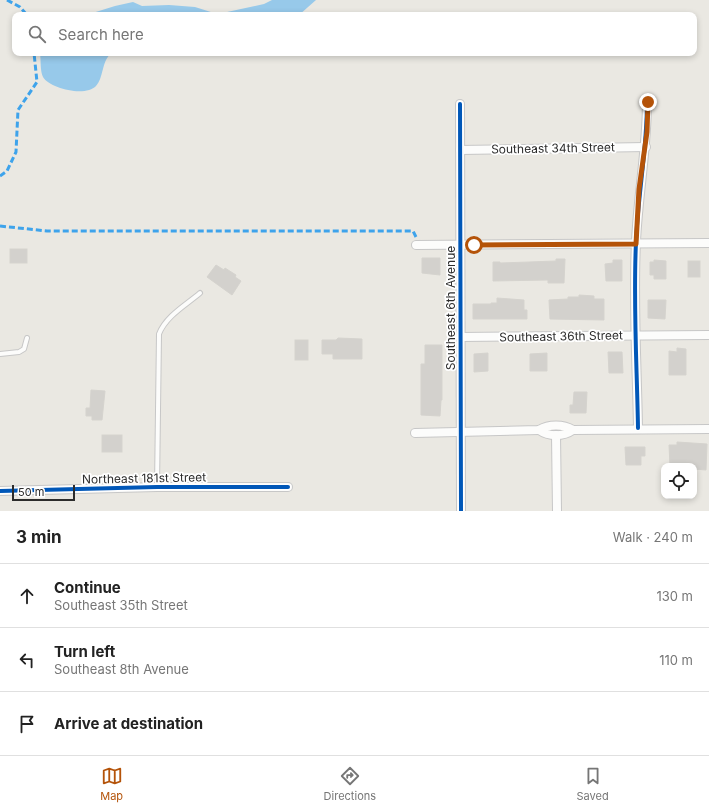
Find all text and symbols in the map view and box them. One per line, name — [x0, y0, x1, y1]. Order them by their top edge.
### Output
search box — [12, 12, 697, 56]
icon: search — [26, 23, 48, 45]
text: Search here — [58, 25, 144, 44]
route end — [639, 93, 657, 111]
street label: Southeast 34th Street — [491, 139, 615, 157]
route start — [465, 236, 483, 254]
street label: Southeast 6th Avenue — [443, 246, 458, 370]
street label: Southeast 36th Street — [499, 327, 623, 345]
map controls — [661, 463, 697, 499]
button: locate — [661, 463, 697, 499]
street label: Northeast 181st Street — [82, 469, 206, 487]
scale bar — [12, 483, 75, 502]
text: 50 m — [18, 485, 44, 499]
text: 3 min — [16, 527, 62, 547]
text: Walk · 240 m — [613, 529, 693, 545]
text: Continue — [54, 578, 121, 597]
icon: ahead — [16, 585, 38, 607]
text: 130 m — [656, 588, 693, 604]
text: Southeast 35th Street — [54, 597, 188, 613]
text: Turn left — [54, 642, 115, 661]
icon: left — [16, 649, 38, 671]
text: 110 m — [659, 652, 693, 668]
text: Southeast 8th Avenue — [54, 661, 189, 677]
icon: arrive — [16, 713, 38, 735]
text: Arrive at destination — [54, 714, 203, 733]
tab: Map — [100, 765, 123, 803]
tab: Directions — [324, 765, 376, 803]
tab: Saved — [577, 765, 609, 803]

